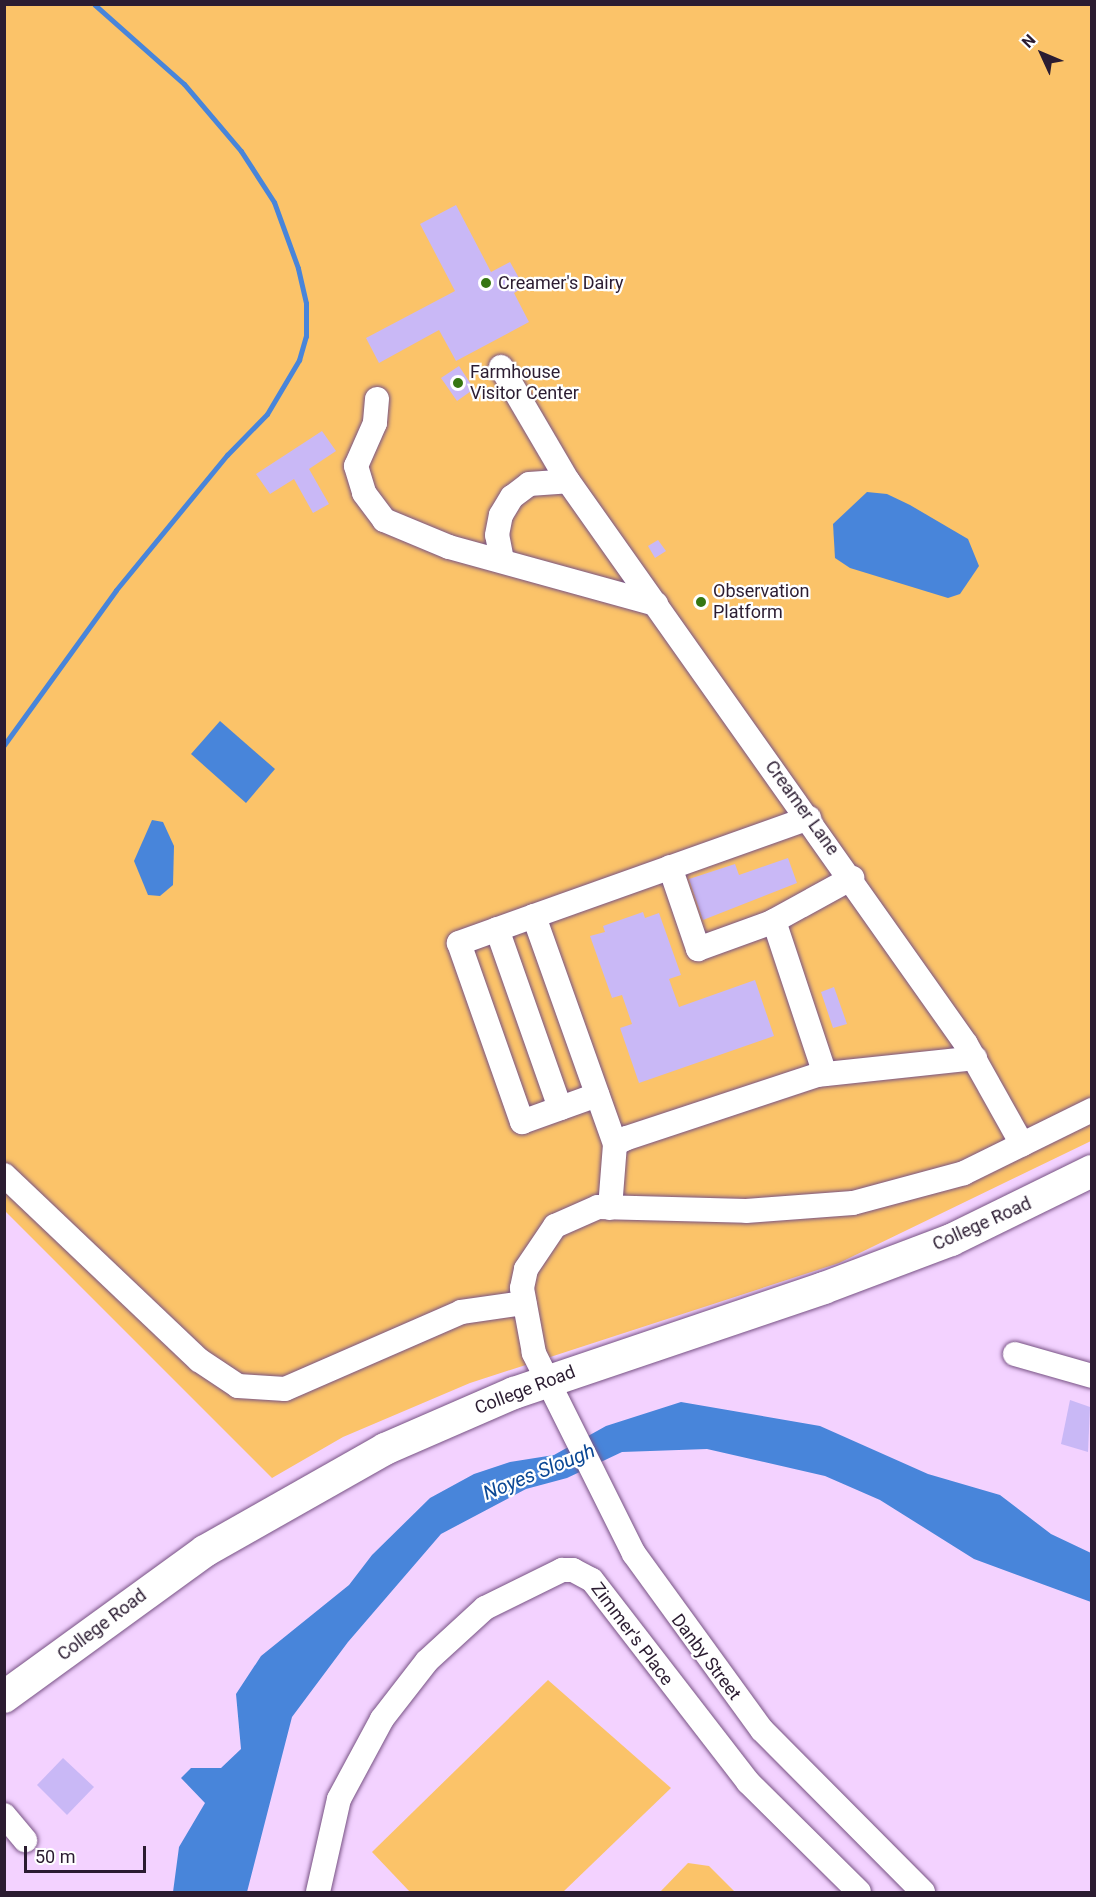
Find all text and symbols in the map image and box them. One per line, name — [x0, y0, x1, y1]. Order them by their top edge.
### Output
north arrow — [1012, 24, 1072, 84]
text: N — [1018, 30, 1039, 52]
place label: Creamer's Dairy — [498, 272, 624, 294]
marker: Creamer's Dairy — [479, 276, 493, 290]
place label: Farmhouse Visitor Center — [470, 362, 579, 404]
marker: Farmhouse Visitor Center — [451, 376, 465, 390]
place label: Observation Platform — [713, 581, 809, 624]
marker: Observation Platform — [694, 595, 708, 609]
street label: Creamer Lane — [760, 756, 844, 860]
street label: College Road — [929, 1193, 1035, 1255]
street label: College Road — [472, 1361, 578, 1419]
water label: Noyes Slough — [480, 1439, 598, 1505]
street label: Zimmer's Place — [586, 1578, 678, 1690]
street label: College Road — [53, 1585, 151, 1665]
street label: Danby Street — [667, 1610, 745, 1704]
scale bar — [27, 1834, 148, 1872]
text: 50 m — [35, 1846, 75, 1867]

